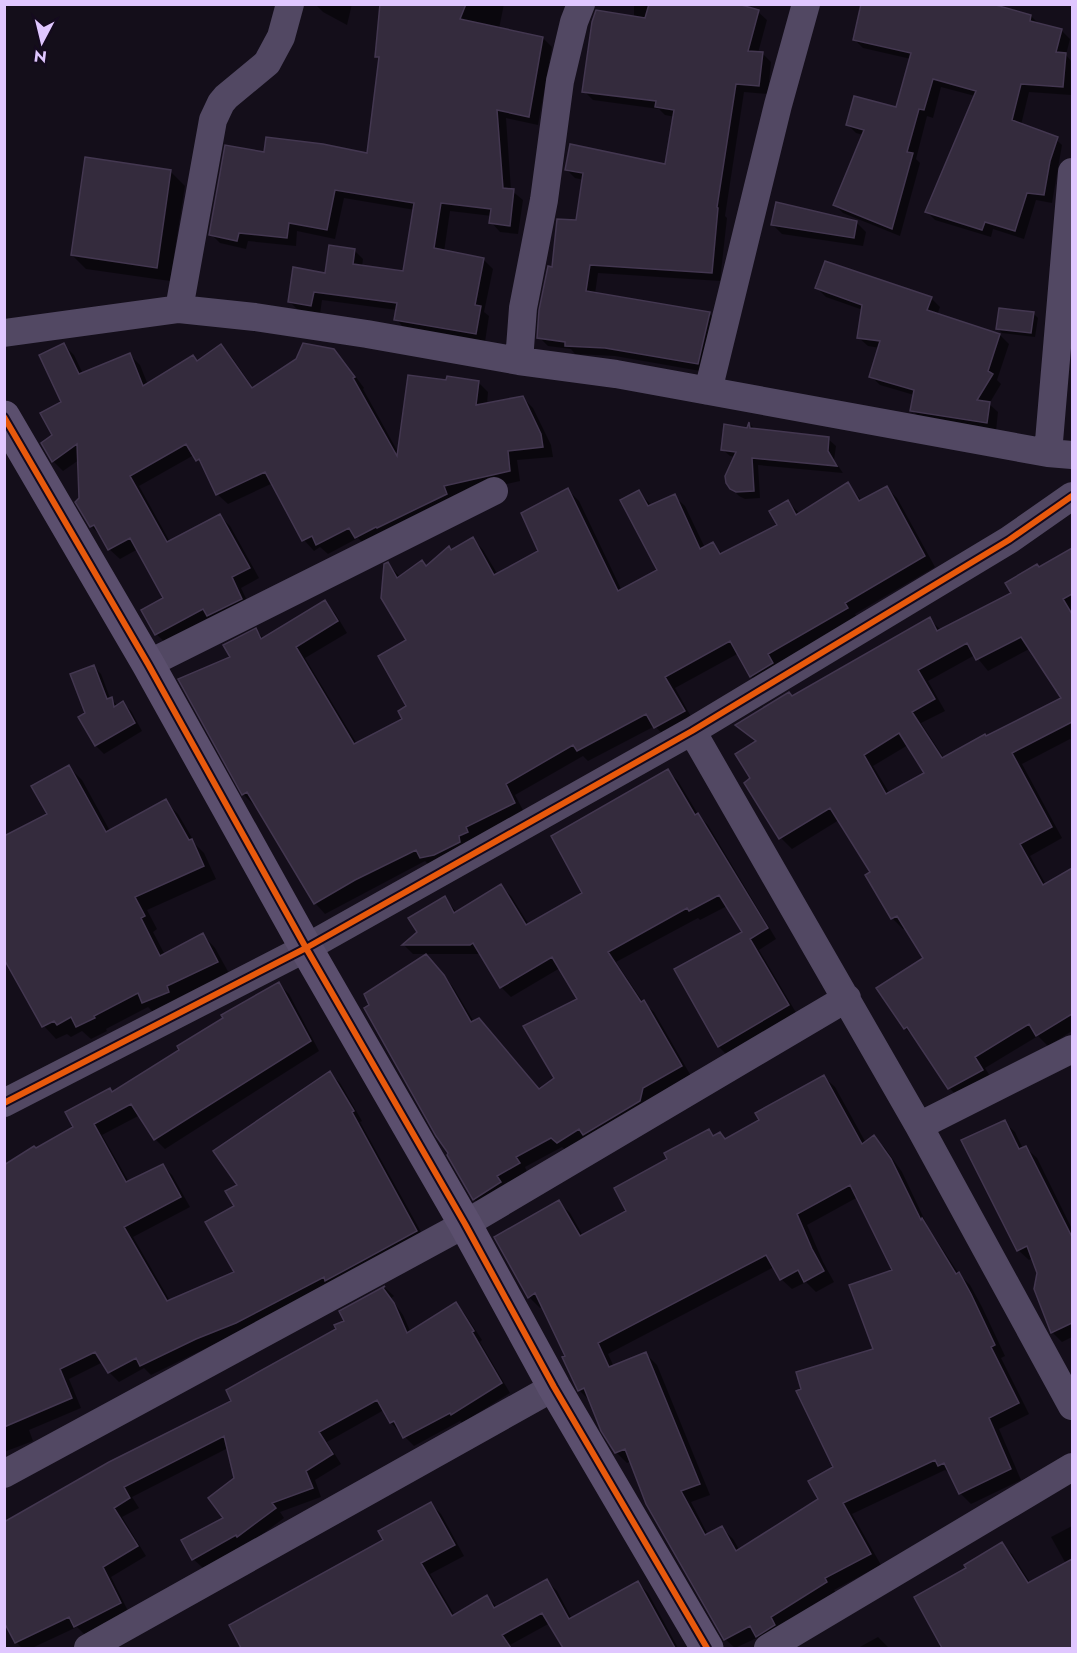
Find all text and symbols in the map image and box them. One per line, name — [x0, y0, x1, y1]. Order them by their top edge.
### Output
north arrow — [12, 12, 72, 72]
text: N — [33, 44, 48, 69]

